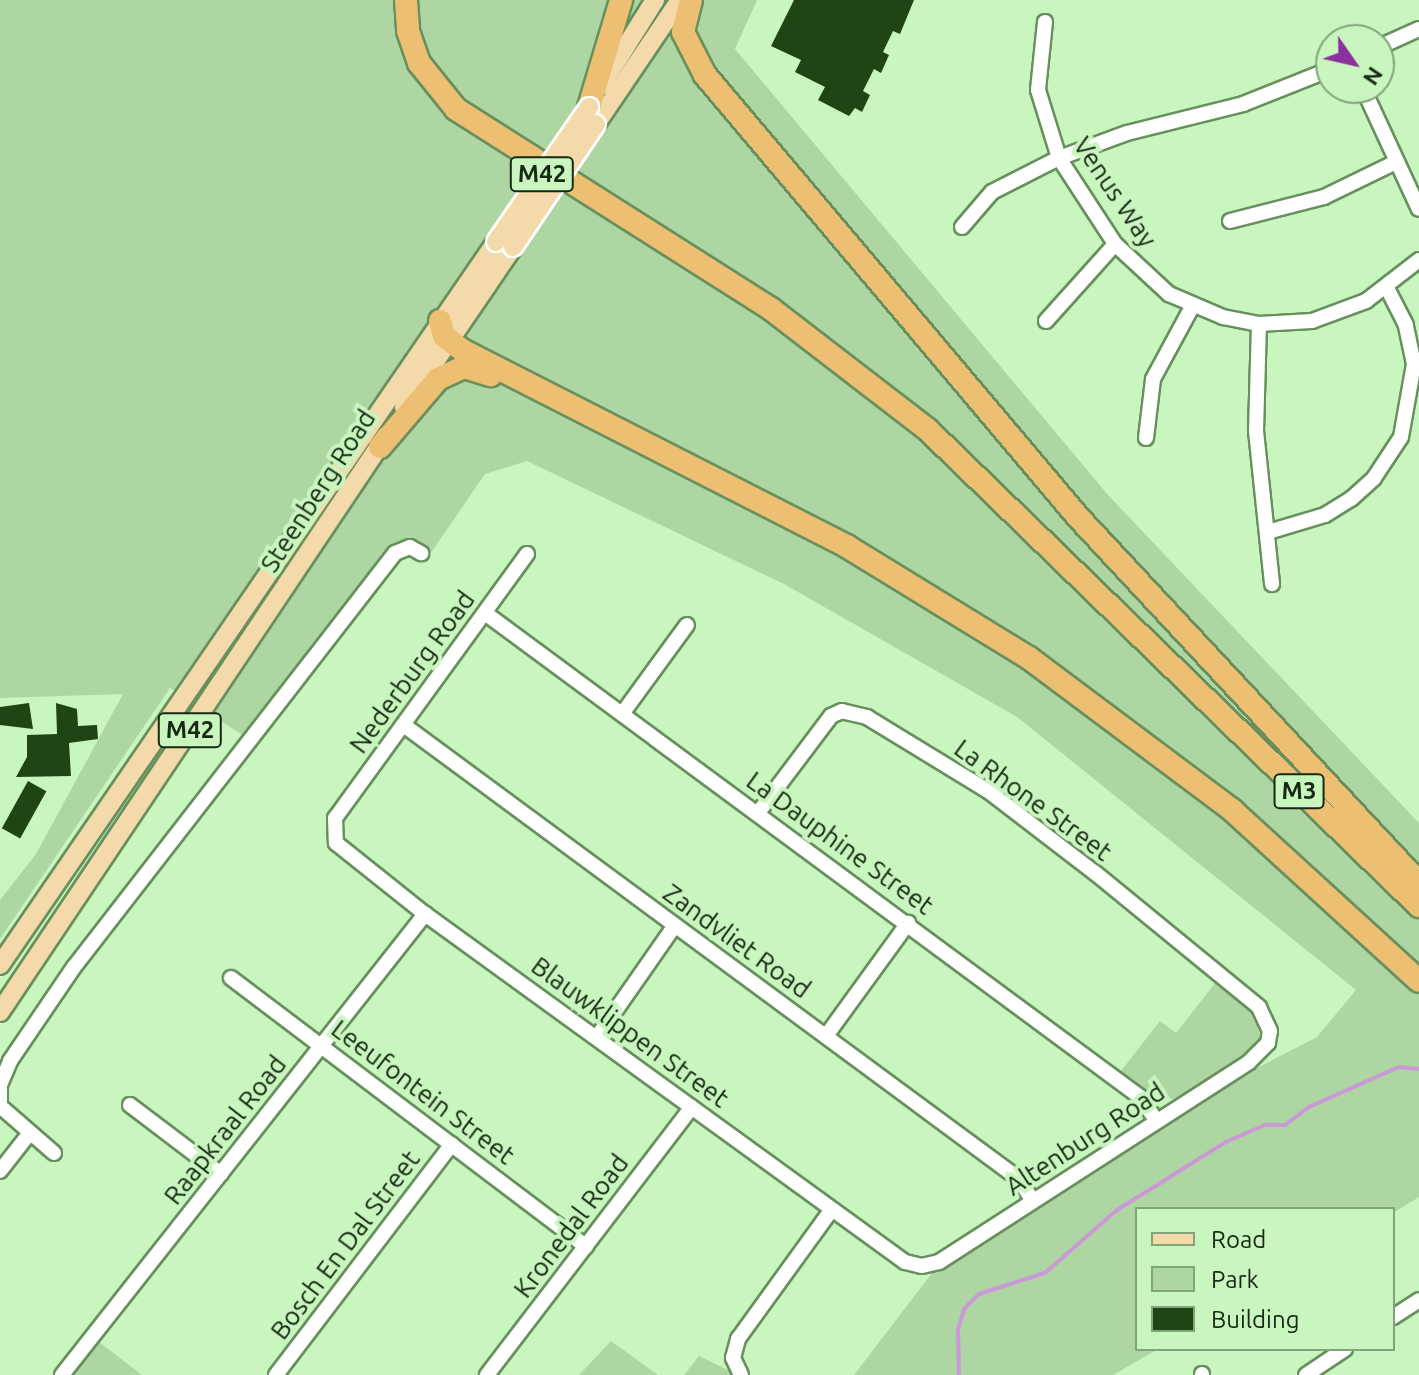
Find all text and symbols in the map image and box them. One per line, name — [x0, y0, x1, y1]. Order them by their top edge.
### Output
north arrow — [1315, 24, 1395, 104]
text: N — [1359, 63, 1389, 90]
street label: Venus Way — [1067, 131, 1163, 253]
road number: M42 — [508, 154, 576, 194]
street label: Steenberg Road — [254, 404, 382, 578]
street label: Nederburg Road — [343, 585, 481, 759]
road number: M42 — [156, 710, 224, 750]
street label: La Rhone Street — [948, 733, 1118, 867]
street label: La Dauphine Street — [741, 765, 939, 921]
road number: M3 — [1273, 771, 1325, 811]
street label: Zandvliet Road — [657, 877, 817, 1005]
street label: Blauwklippen Street — [525, 950, 735, 1114]
street label: Leeufontein Street — [325, 1013, 521, 1171]
street label: Raapkraal Road — [157, 1049, 293, 1211]
street label: Altenburg Road — [999, 1076, 1171, 1202]
street label: Bosch En Dal Street — [264, 1144, 426, 1346]
street label: Kronedal Road — [507, 1148, 635, 1304]
legend — [1135, 1207, 1395, 1351]
text: Road — [1211, 1226, 1266, 1253]
text: Park — [1211, 1266, 1259, 1293]
text: Building — [1211, 1306, 1299, 1333]

